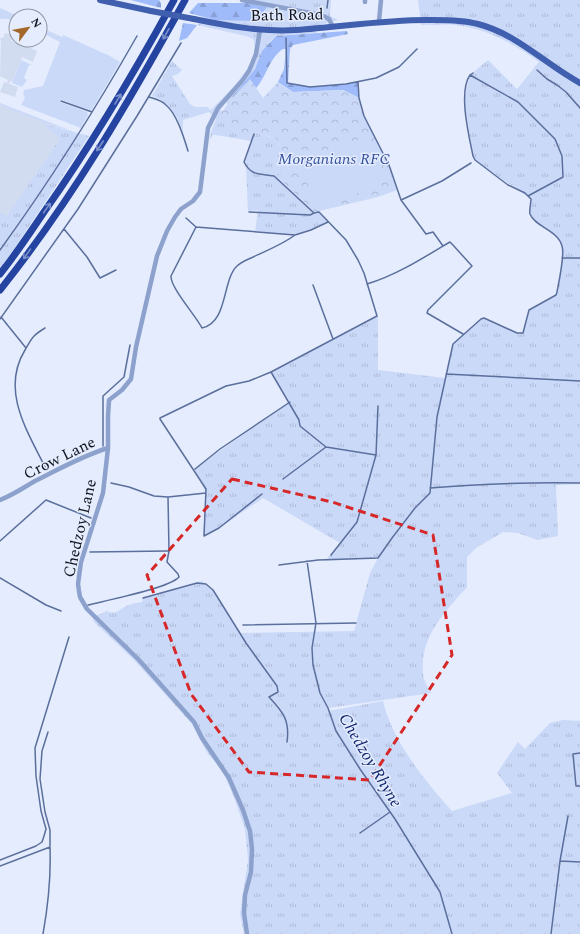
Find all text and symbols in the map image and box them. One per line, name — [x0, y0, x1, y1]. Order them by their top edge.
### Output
street label: Bath Road — [250, 2, 324, 28]
north arrow — [8, 8, 48, 48]
text: N — [26, 15, 46, 31]
one-way arrow — [162, 28, 170, 40]
one-way arrow — [114, 93, 122, 105]
one-way arrow — [96, 140, 104, 152]
park label: Morganians RFC — [278, 147, 391, 171]
one-way arrow — [43, 203, 51, 214]
one-way arrow — [23, 248, 31, 259]
street label: Crow Lane — [19, 430, 100, 486]
street label: Chedzoy Lane — [57, 477, 103, 580]
water label: Chedzoy Rhyne — [332, 708, 409, 813]

